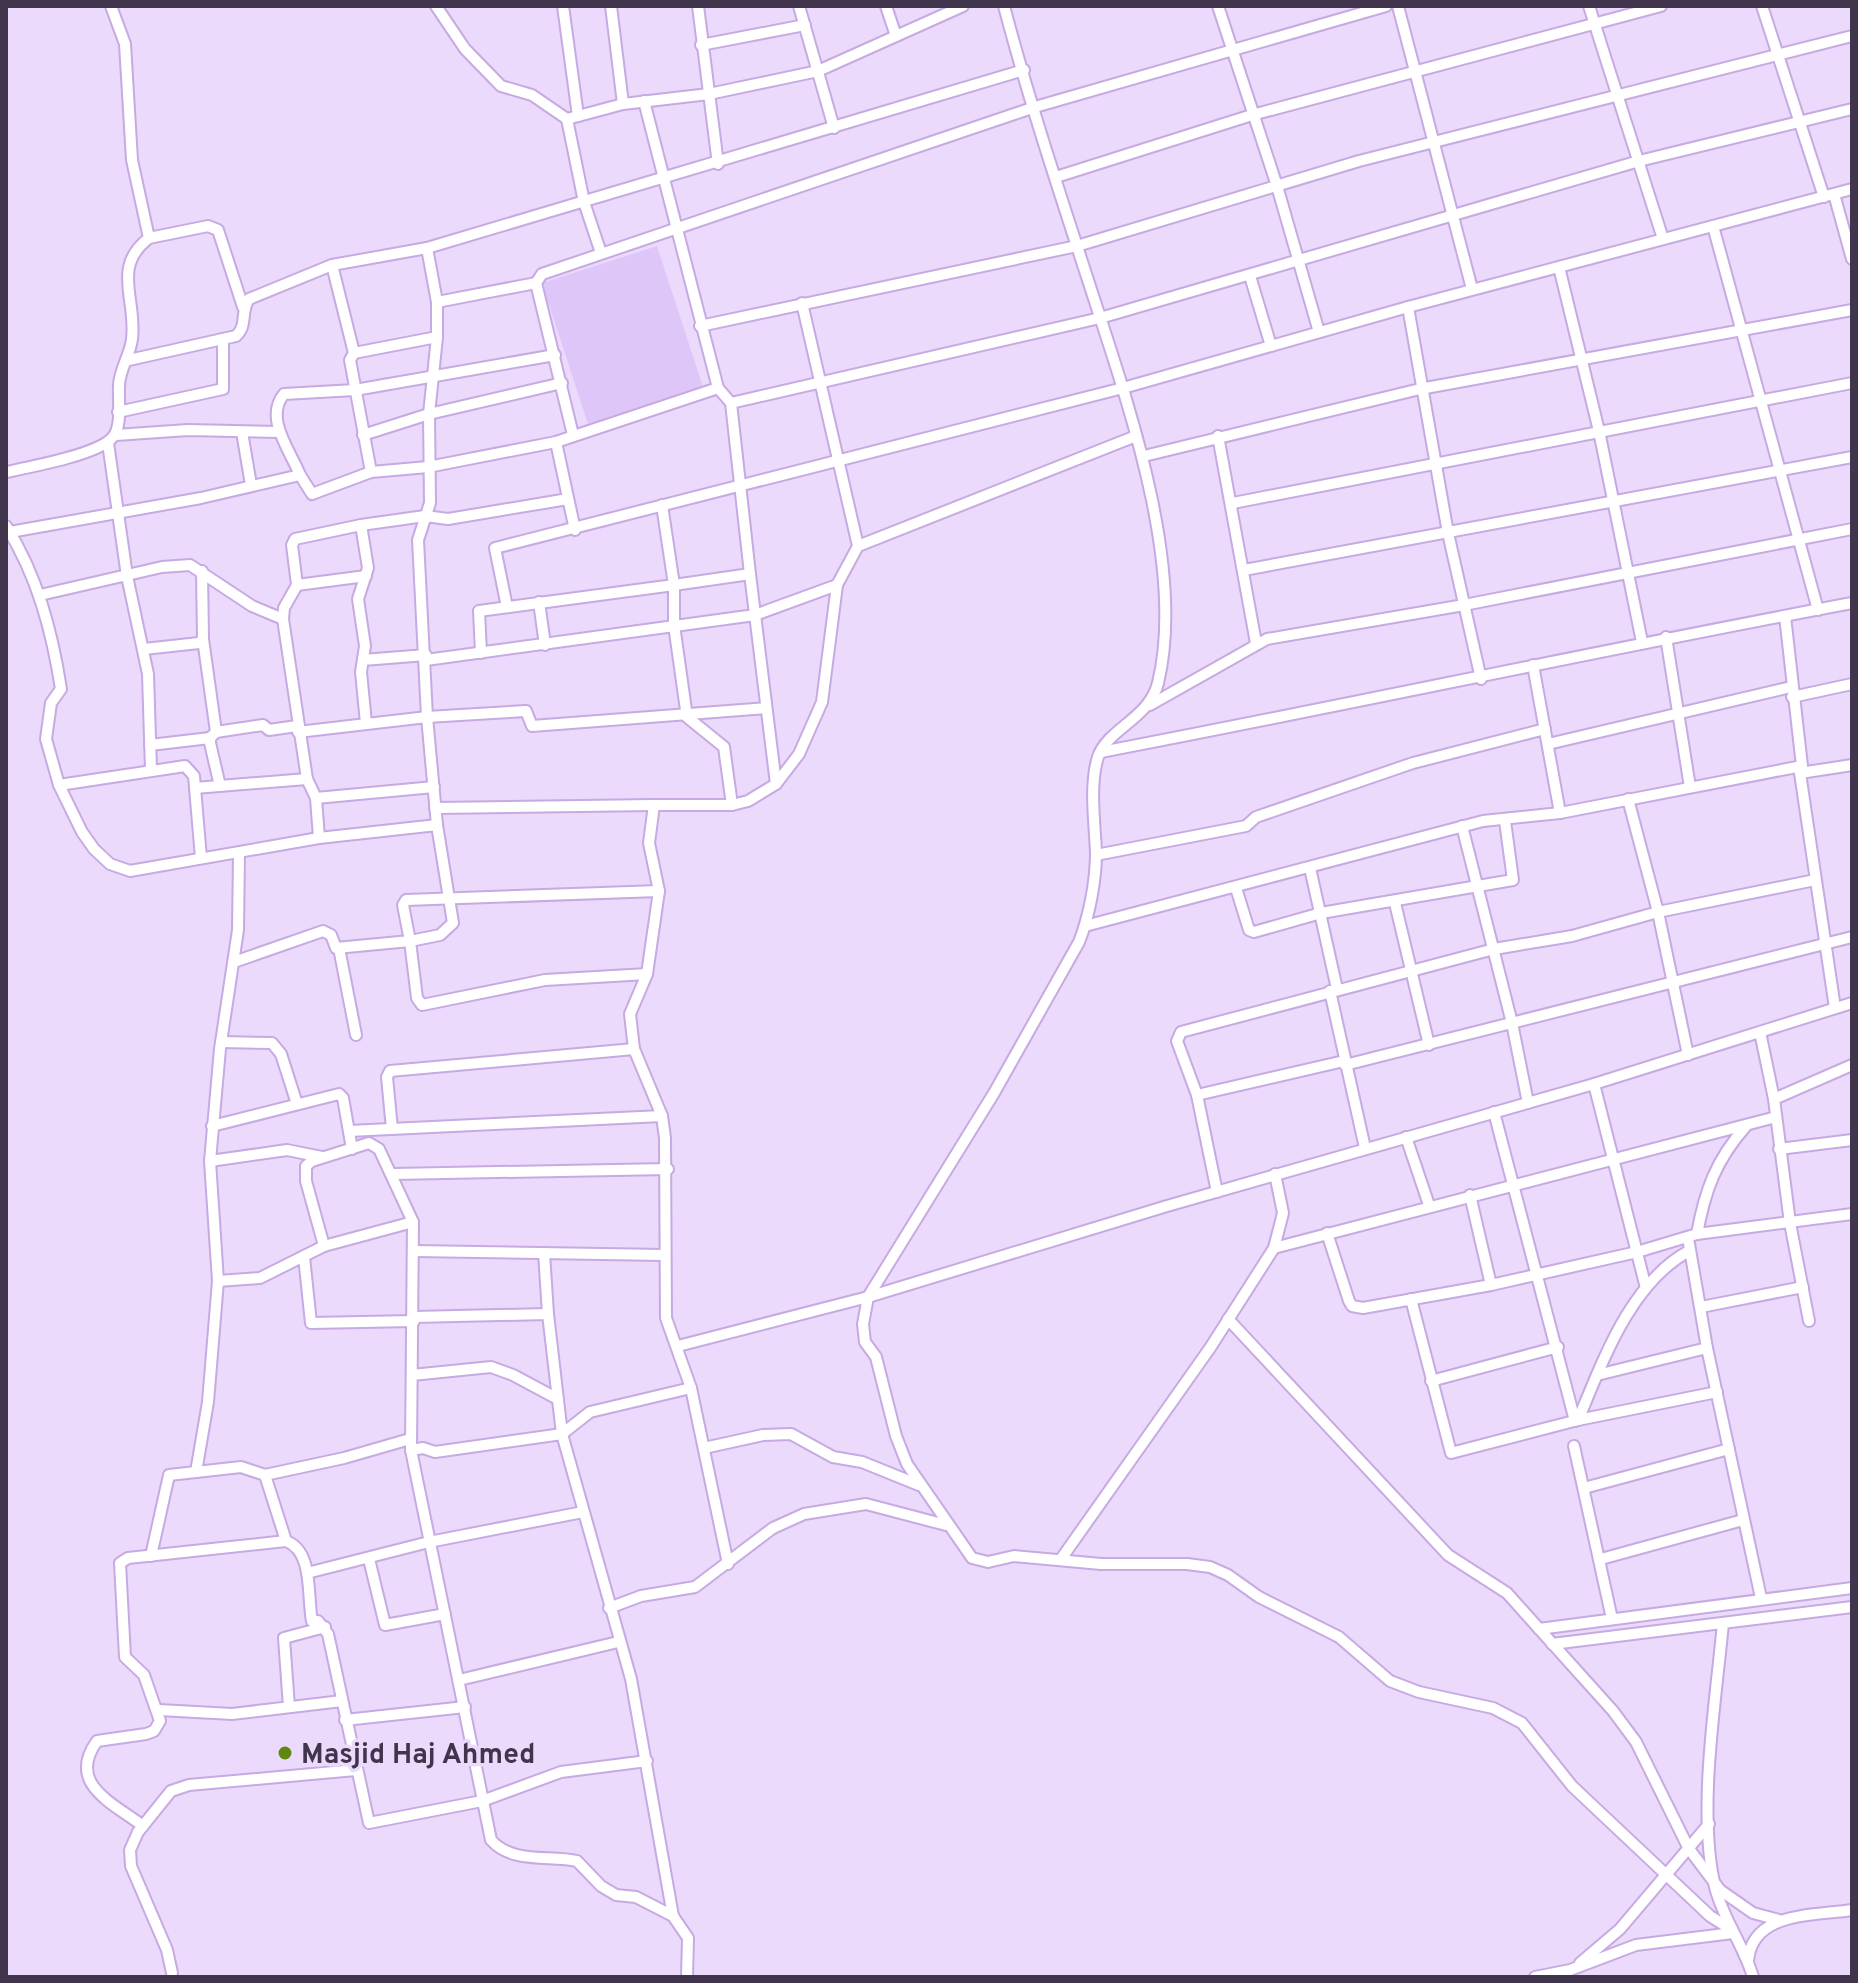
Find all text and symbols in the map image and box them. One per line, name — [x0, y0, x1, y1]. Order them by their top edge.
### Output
place label: Masjid Haj Ahmed — [301, 1738, 535, 1774]
marker: Masjid Haj Ahmed — [276, 1744, 294, 1762]

